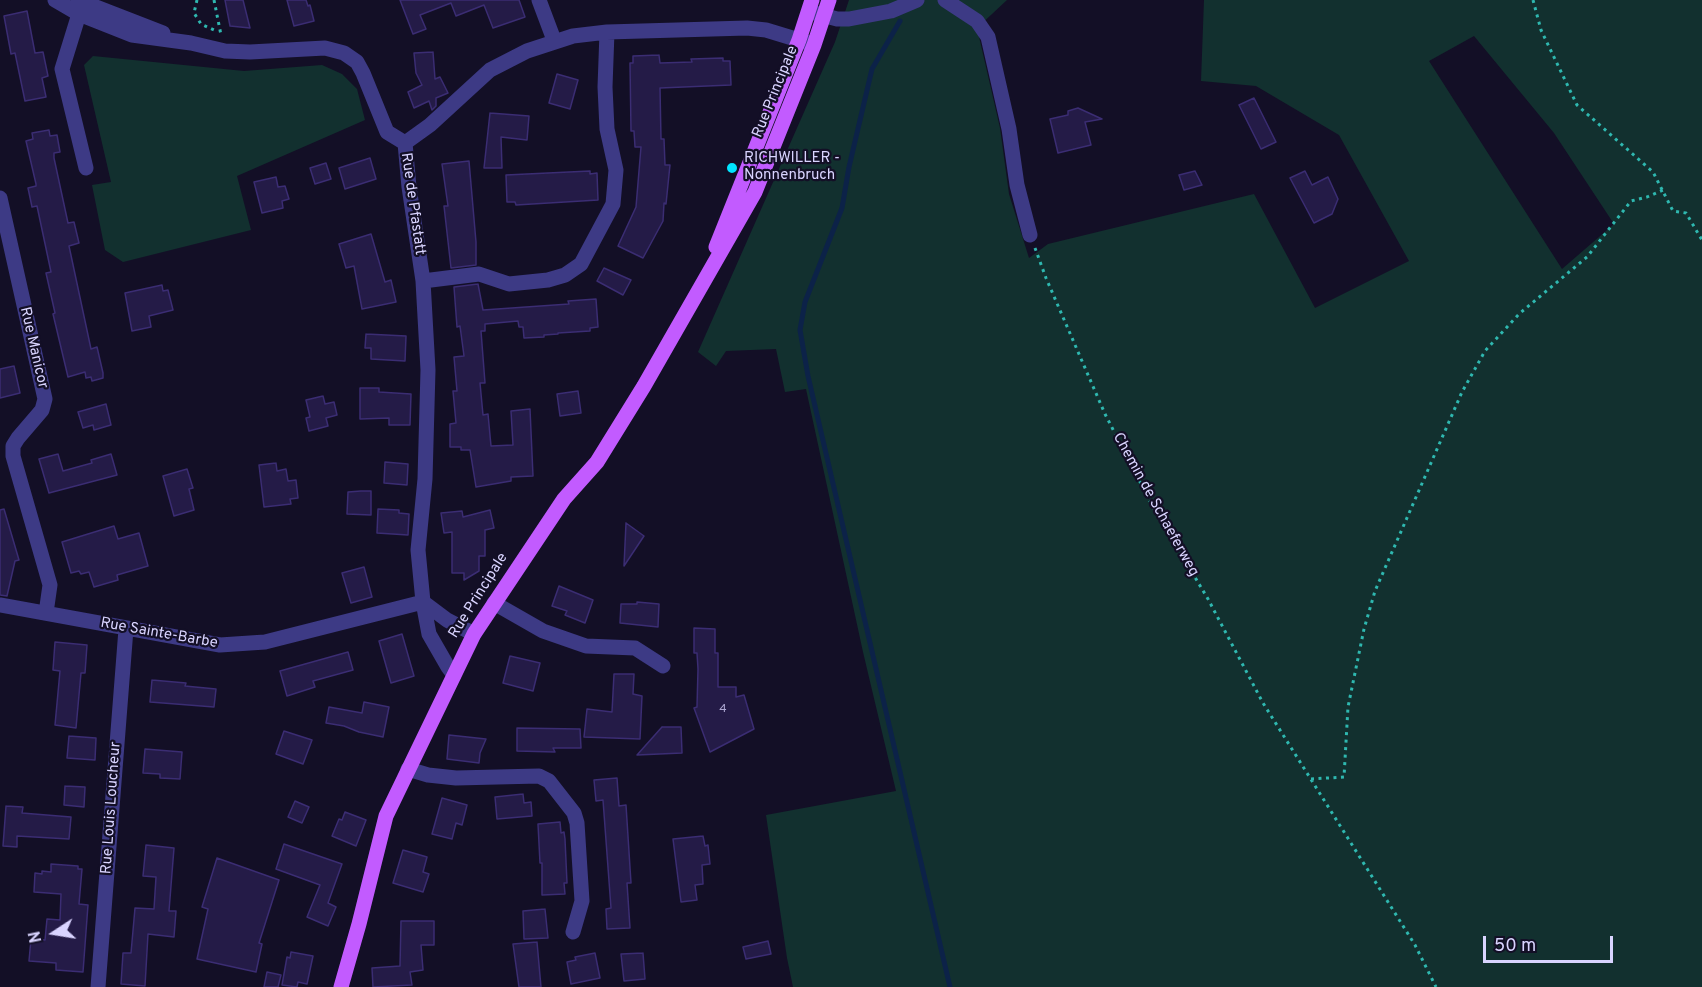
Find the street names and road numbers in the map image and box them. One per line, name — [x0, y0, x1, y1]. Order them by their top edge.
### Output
street label: Rue Principale — [749, 44, 803, 140]
street label: Rue de Pfastatt — [396, 152, 428, 256]
street label: Rue Manicor — [15, 305, 51, 391]
street label: Chemin de Schaeferweg — [1108, 430, 1202, 580]
street label: Rue Principale — [446, 550, 512, 642]
street label: Rue Sainte-Barbe — [99, 615, 219, 653]
street label: Rue Louis Loucheur — [98, 741, 126, 875]

